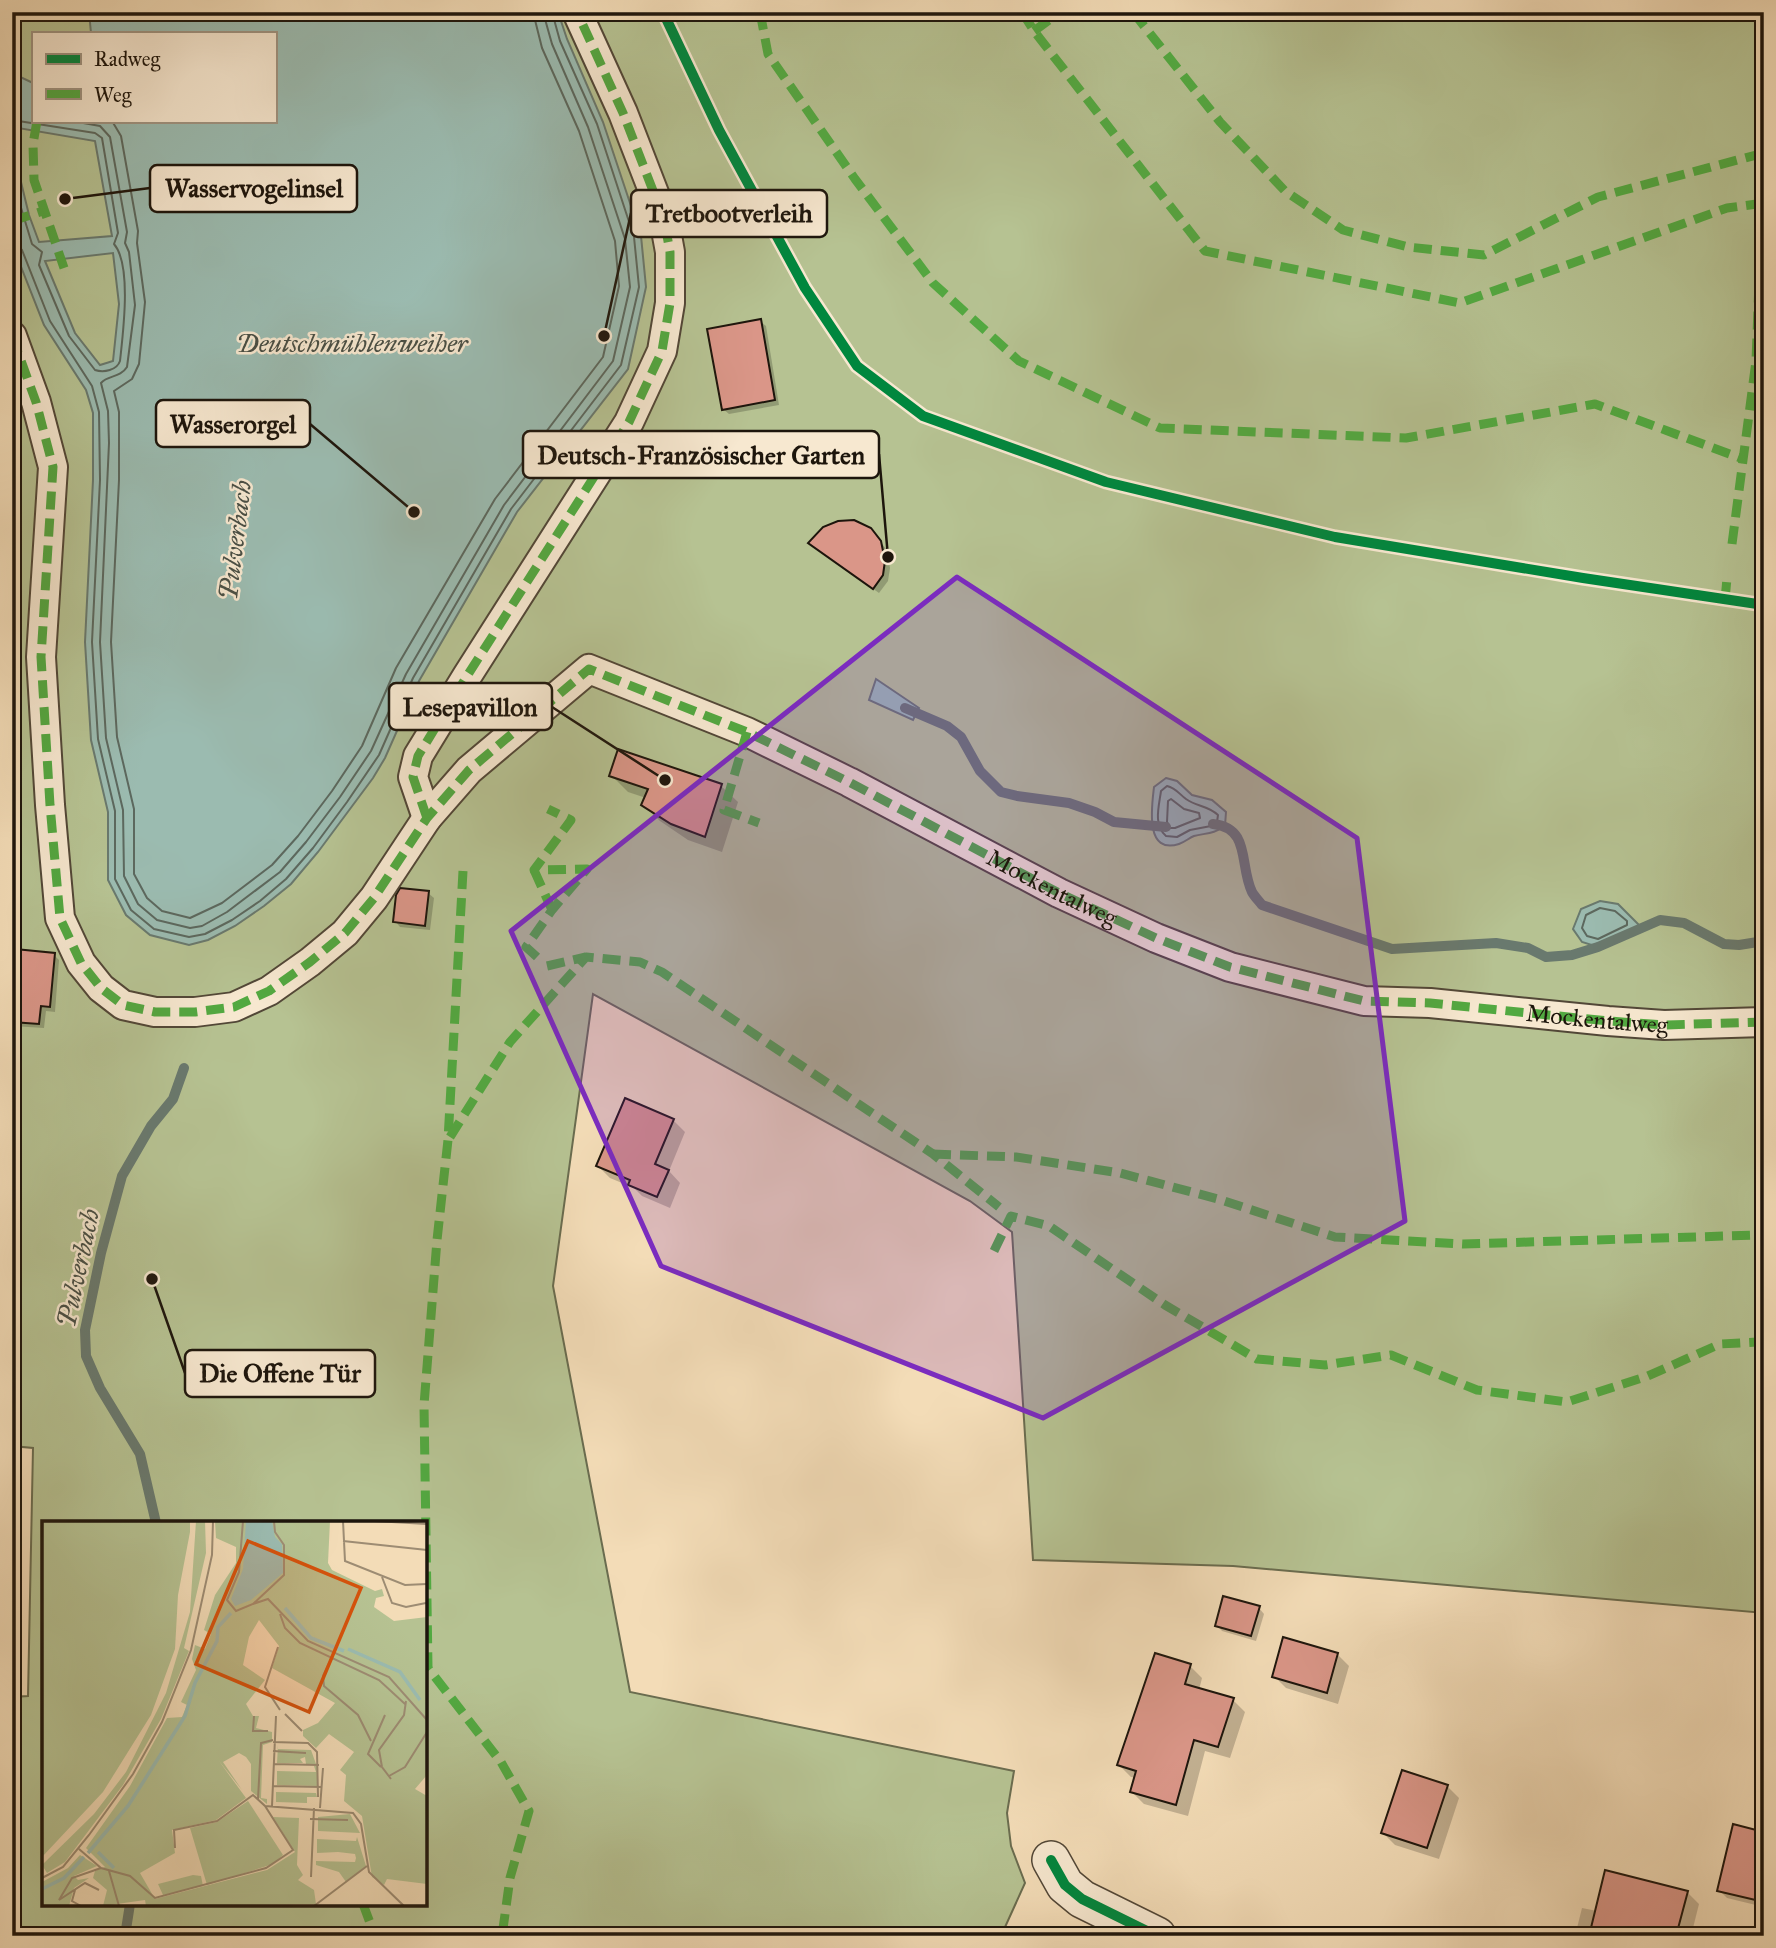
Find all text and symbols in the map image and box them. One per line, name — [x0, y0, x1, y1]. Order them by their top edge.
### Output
legend — [32, 32, 276, 122]
text: Radweg — [94, 46, 160, 72]
text: Weg — [94, 82, 132, 108]
callout: Wasservogelinsel — [150, 165, 357, 212]
text: Wasservogelinsel — [165, 172, 344, 205]
callout: Tretbootverleih — [631, 190, 827, 237]
text: Tretbootverleih — [644, 197, 813, 229]
water label: Deutschmühlenweiher — [236, 327, 469, 359]
callout: Wasserorgel — [156, 400, 310, 447]
text: Wasserorgel — [170, 408, 297, 441]
callout: Deutsch-Französischer Garten — [523, 431, 879, 478]
text: Deutsch-Französischer Garten — [537, 439, 865, 471]
water label: Pulverbach — [212, 478, 258, 602]
callout: Lesepavillon — [389, 683, 552, 730]
text: Lesepavillon — [402, 691, 538, 723]
street label: Mockentalweg — [982, 843, 1123, 933]
street label: Mockentalweg — [1525, 998, 1670, 1040]
water label: Pulverbach — [50, 1206, 106, 1330]
callout: Die Offene Tür — [185, 1350, 375, 1397]
text: Die Offene Tür — [199, 1357, 362, 1389]
inset map — [42, 1521, 427, 1906]

